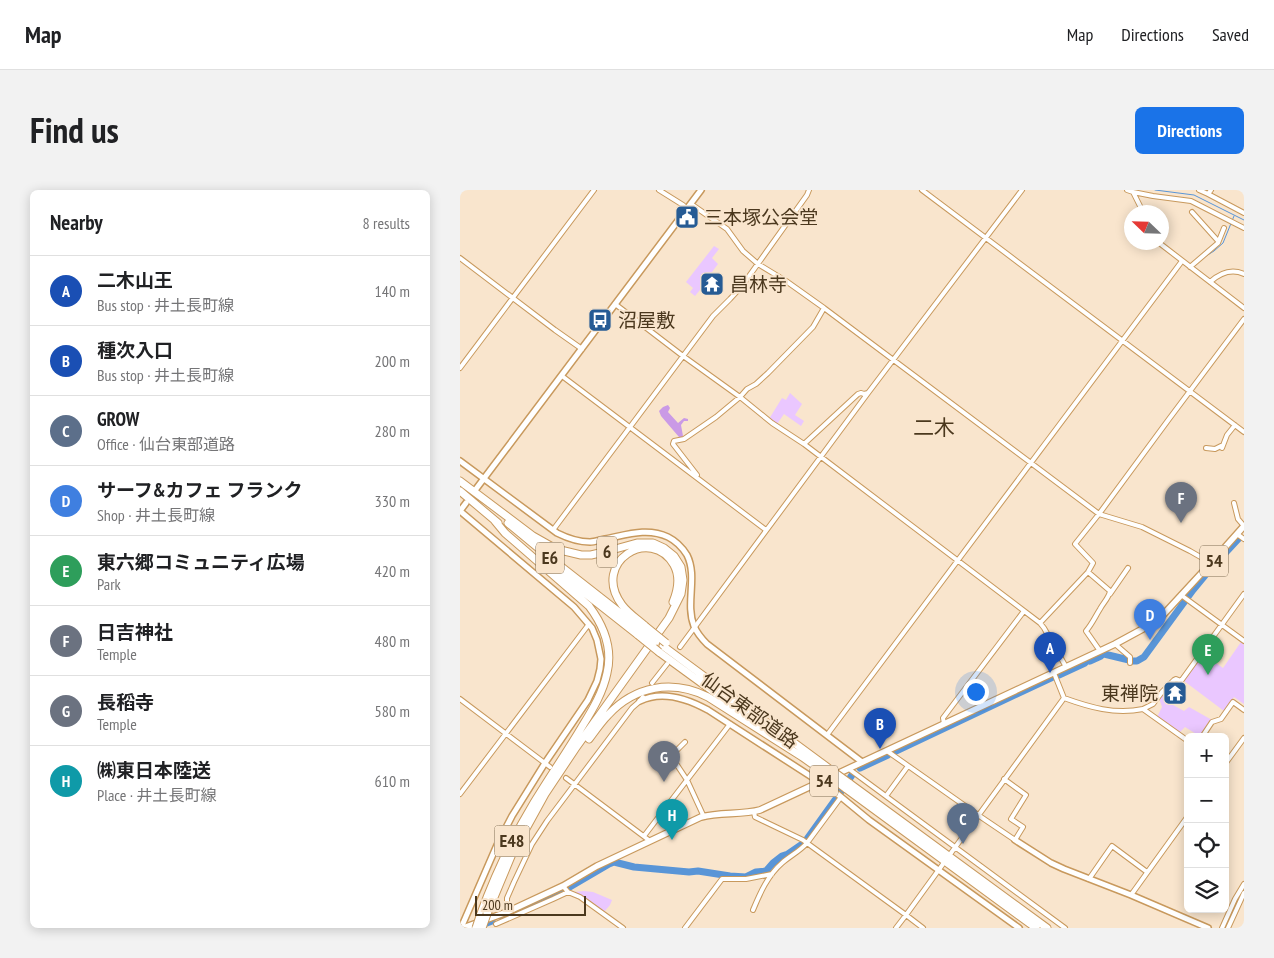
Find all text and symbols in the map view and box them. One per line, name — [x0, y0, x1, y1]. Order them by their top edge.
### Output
text: Map — [25, 19, 62, 50]
text: Map — [1067, 23, 1093, 46]
text: Directions — [1121, 23, 1184, 46]
text: Saved — [1212, 23, 1249, 46]
text: Find us — [30, 107, 119, 153]
button: Directions — [1135, 107, 1244, 154]
public building icon: 三本塚公会堂 — [674, 204, 700, 230]
place label: 三本塚公会堂 — [704, 205, 818, 229]
north arrow — [1124, 205, 1169, 250]
text: Nearby — [50, 209, 103, 236]
text: 8 results — [363, 213, 410, 233]
text: 二木山王 — [97, 268, 173, 292]
temple icon: 昌林寺 — [699, 271, 725, 297]
place label: 昌林寺 — [730, 272, 787, 296]
text: A — [62, 281, 70, 301]
text: 140 m — [375, 281, 410, 301]
text: Bus stop · 井土長町線 — [97, 295, 234, 315]
bus stop icon: 沼屋敷 — [587, 307, 613, 333]
place label: 沼屋敷 — [618, 308, 675, 332]
text: 種次入口 — [97, 338, 173, 362]
text: B — [62, 351, 70, 371]
text: 200 m — [375, 351, 410, 371]
text: Bus stop · 井土長町線 — [97, 365, 234, 385]
text: GROW — [97, 407, 139, 431]
district label: 二木 — [913, 414, 955, 441]
text: C — [62, 421, 70, 441]
text: 280 m — [375, 421, 410, 441]
text: Office · 仙台東部道路 — [97, 434, 235, 454]
text: サーフ&カフェ フランク — [97, 478, 303, 502]
pin: F — [1165, 482, 1197, 523]
text: D — [62, 491, 70, 511]
text: 330 m — [375, 491, 410, 511]
text: Shop · 井土長町線 — [97, 505, 215, 525]
road number: 6 — [597, 537, 617, 568]
road number: E6 — [536, 542, 564, 573]
road number: 54 — [1200, 546, 1228, 576]
text: 東六郷コミュニティ広場 — [97, 550, 305, 574]
text: E — [63, 561, 69, 581]
text: 420 m — [375, 561, 410, 581]
text: Park — [97, 574, 121, 594]
pin: D — [1134, 599, 1166, 640]
text: 日吉神社 — [97, 620, 173, 644]
text: F — [63, 631, 69, 651]
text: 480 m — [375, 631, 410, 651]
pin: A — [1034, 632, 1066, 673]
pin: E — [1192, 634, 1224, 675]
text: Temple — [97, 644, 137, 664]
street label: 仙台東部道路 — [697, 667, 803, 753]
your location — [963, 679, 989, 705]
temple icon: 東禅院 — [1162, 680, 1188, 706]
place label: 東禅院 — [1101, 681, 1158, 705]
text: 長稻寺 — [97, 690, 154, 714]
text: G — [62, 701, 70, 721]
text: 580 m — [375, 701, 410, 721]
pin: B — [864, 708, 896, 749]
text: Temple — [97, 714, 137, 734]
map controls — [1184, 733, 1229, 913]
button: + — [1184, 733, 1229, 778]
pin: G — [648, 741, 680, 782]
text: ㈱東日本陸送 — [97, 758, 211, 782]
road number: 54 — [810, 766, 838, 796]
text: H — [62, 771, 70, 791]
text: 610 m — [375, 771, 410, 791]
button: − — [1184, 778, 1229, 823]
text: Place · 井土長町線 — [97, 785, 217, 805]
pin: H — [656, 799, 688, 840]
pin: C — [947, 803, 979, 844]
button: locate — [1184, 823, 1229, 868]
road number: E48 — [494, 826, 530, 856]
button: layers — [1184, 868, 1229, 913]
scale bar — [475, 893, 586, 916]
text: 200 m — [482, 896, 513, 914]

